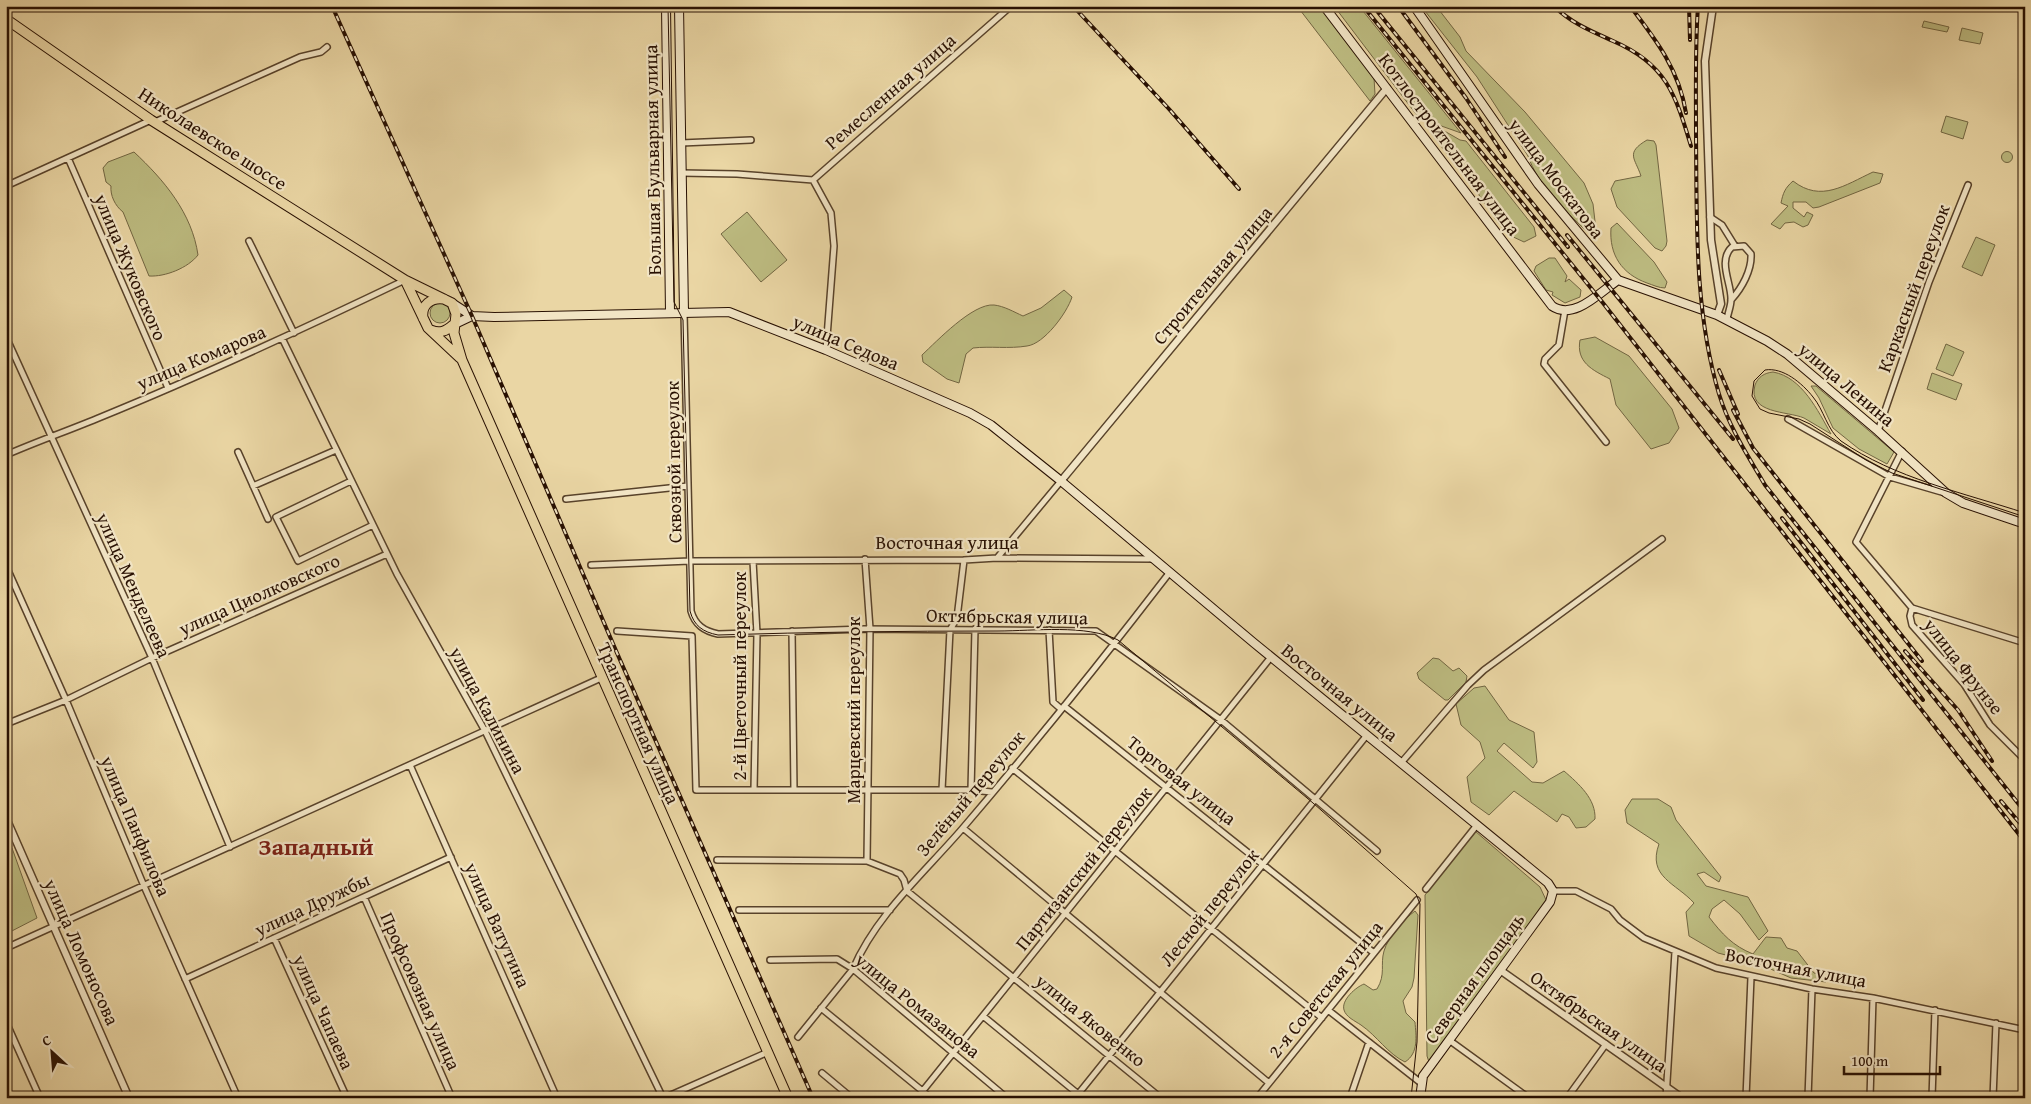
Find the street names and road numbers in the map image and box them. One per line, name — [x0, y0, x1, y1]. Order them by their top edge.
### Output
street label: Ремесленная улица — [818, 26, 962, 156]
street label: Большая Бульварная улица — [636, 44, 668, 276]
street label: Котлостроительная улица — [1372, 47, 1528, 241]
street label: Николаевское шоссе — [133, 79, 293, 197]
street label: улица Москатова — [1502, 111, 1612, 244]
street label: улица Жуковского — [87, 188, 175, 345]
street label: Строительная улица — [1146, 200, 1278, 350]
street label: Каркасный переулок — [1870, 200, 1956, 376]
street label: улица Седова — [788, 307, 904, 377]
street label: улица Комарова — [131, 317, 270, 397]
street label: улица Ленина — [1792, 334, 1902, 433]
street label: Сквозной переулок — [658, 381, 688, 543]
street label: улица Менделеева — [89, 507, 179, 662]
street label: Восточная улица — [875, 528, 1019, 556]
street label: улица Циолковского — [173, 546, 344, 643]
street label: 2-й Цветочный переулок — [725, 571, 753, 781]
street label: Октябрьская улица — [926, 601, 1088, 631]
street label: улица Фрунзе — [1917, 611, 2011, 720]
street label: Марцевский переулок — [839, 616, 867, 803]
street label: Восточная улица — [1276, 636, 1404, 748]
street label: Транспортная улица — [591, 638, 687, 808]
street label: улица Калинина — [442, 641, 533, 779]
street label: Зелёный переулок — [909, 724, 1031, 862]
street label: Торговая улица — [1121, 728, 1243, 832]
street label: улица Панфилова — [93, 750, 178, 901]
street label: Партизанский переулок — [1008, 780, 1158, 956]
street label: Лесной переулок — [1153, 842, 1265, 972]
street label: улица Ватутина — [457, 857, 538, 992]
street label: улица Дружбы — [249, 865, 374, 943]
street label: улица Ломоносова — [37, 873, 127, 1030]
street label: Северная площадь — [1417, 907, 1531, 1049]
street label: Профсоюзная улица — [374, 908, 468, 1074]
street label: 2-я Советская улица — [1261, 914, 1389, 1064]
street label: Восточная улица — [1723, 940, 1869, 994]
street label: улица Ромазанова — [848, 945, 987, 1064]
street label: улица Чапаева — [286, 949, 362, 1074]
street label: Октябрьская улица — [1525, 963, 1673, 1079]
street label: улица Яковенко — [1029, 966, 1152, 1073]

